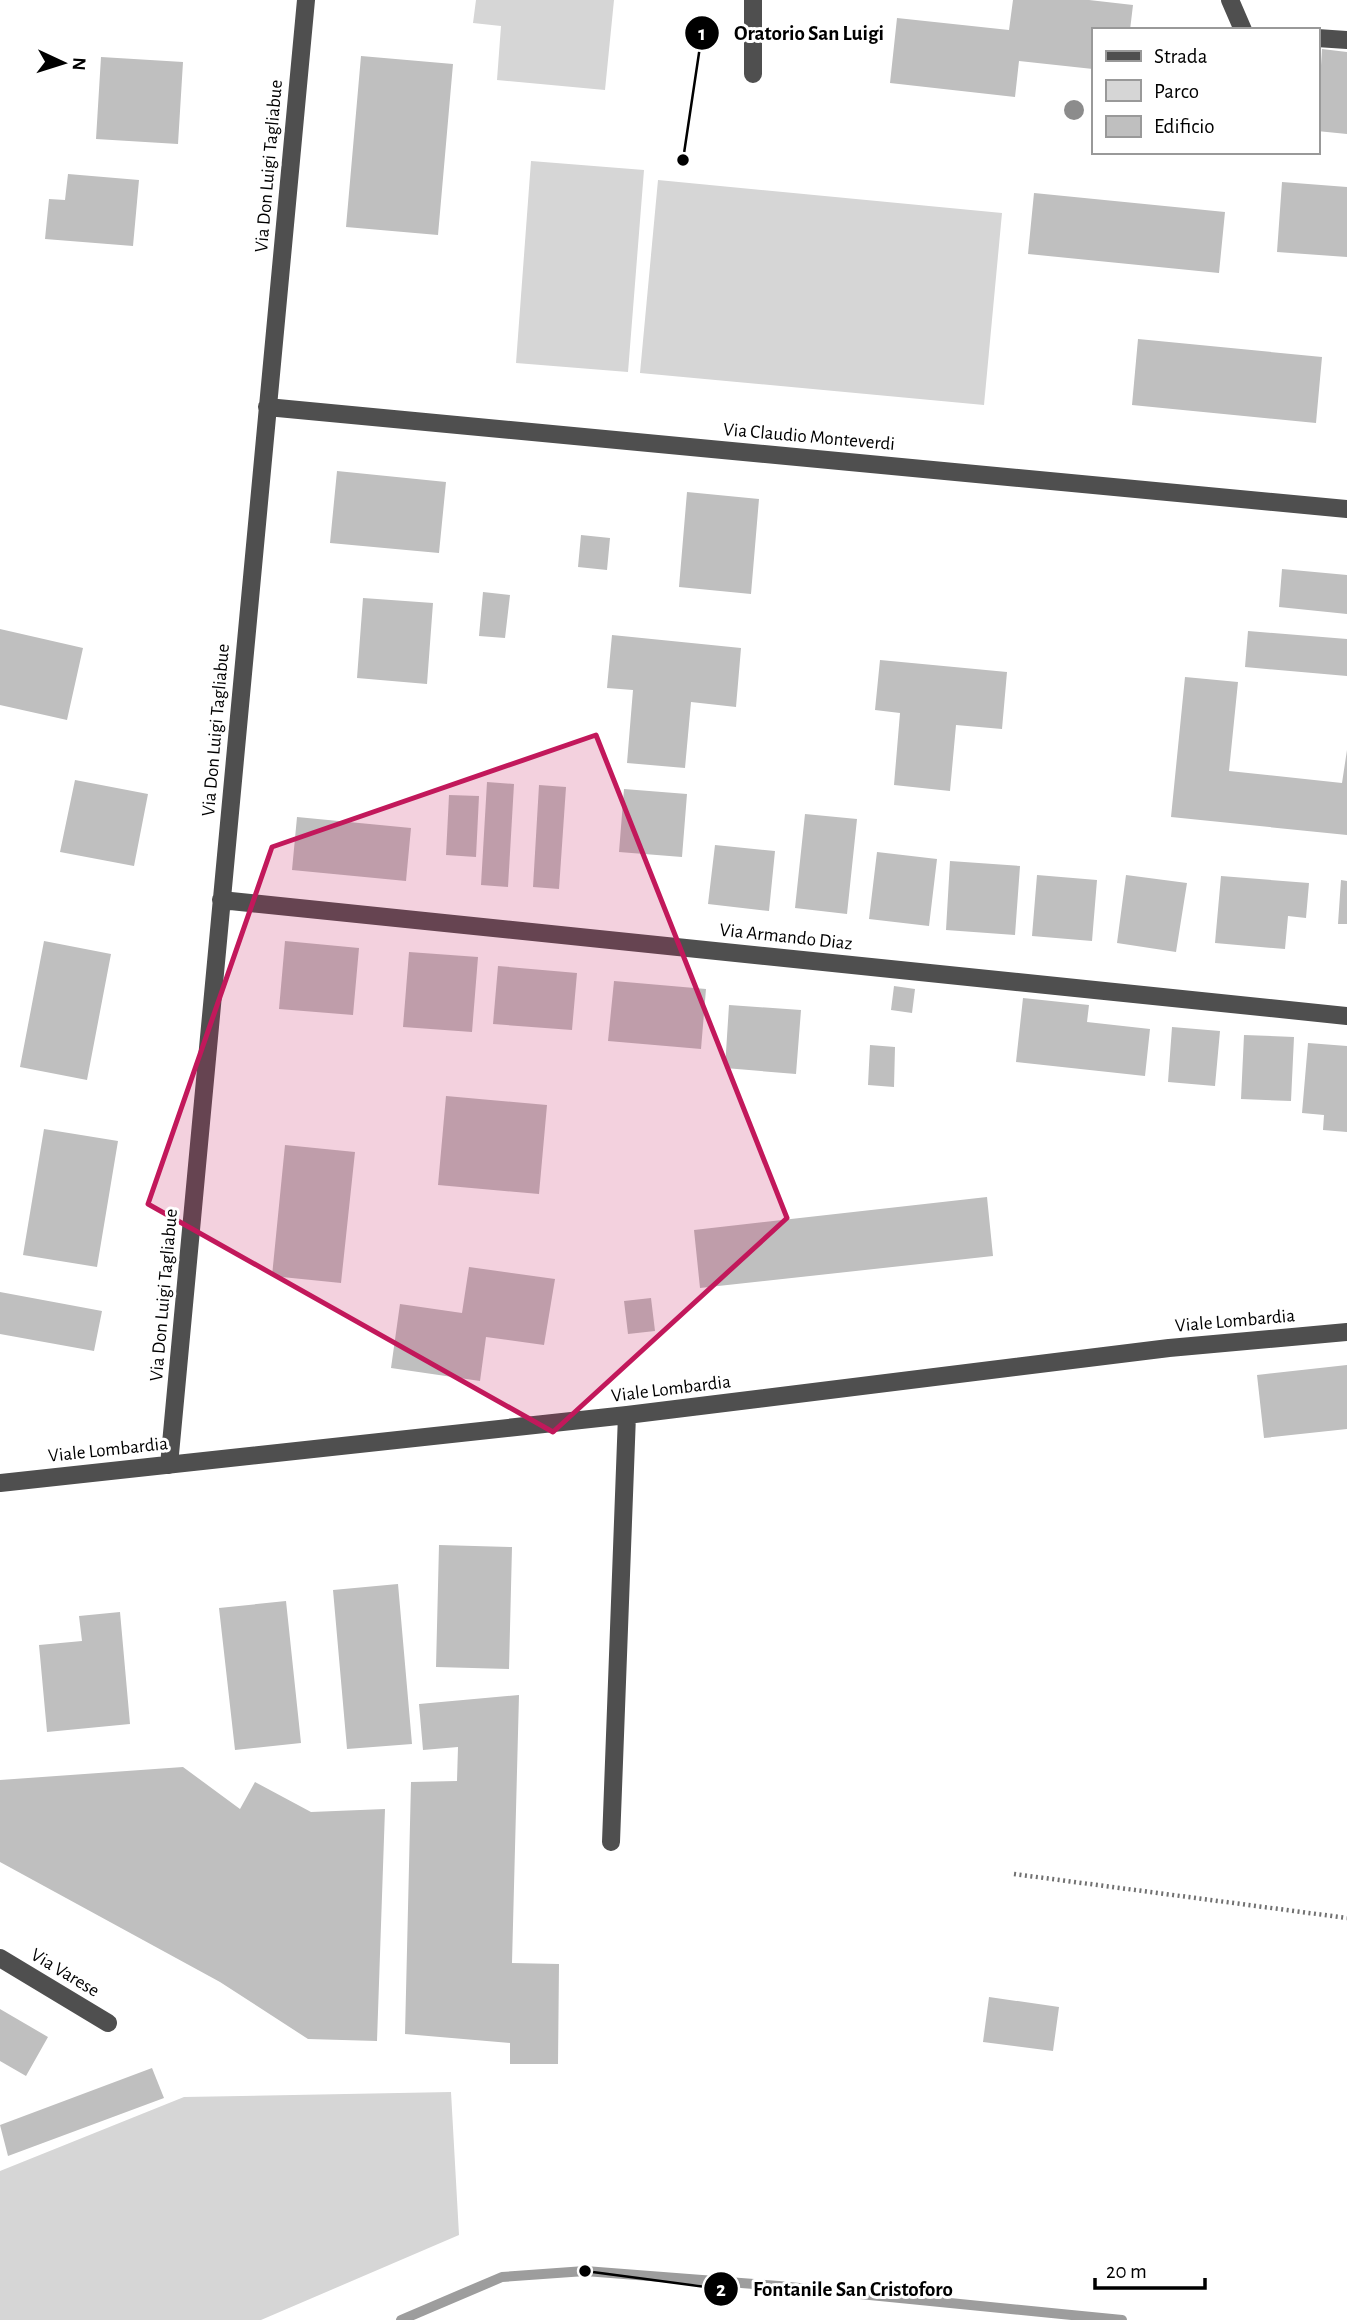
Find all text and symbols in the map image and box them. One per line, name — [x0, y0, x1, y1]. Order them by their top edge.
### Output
callout: Oratorio San Luigi — [685, 12, 898, 54]
text: 1 — [698, 23, 706, 44]
text: Oratorio San Luigi — [734, 23, 884, 44]
north arrow — [28, 28, 98, 98]
legend — [1092, 28, 1319, 154]
text: Strada — [1154, 46, 1208, 67]
text: N — [69, 57, 88, 71]
street label: Via Don Luigi Tagliabue — [252, 79, 286, 253]
text: Parco — [1154, 81, 1199, 102]
text: Edificio — [1154, 116, 1215, 137]
street label: Via Claudio Monteverdi — [722, 420, 896, 454]
street label: Via Don Luigi Tagliabue — [199, 643, 233, 817]
street label: Via Armando Diaz — [719, 921, 854, 953]
street label: Via Don Luigi Tagliabue — [147, 1208, 181, 1382]
street label: Viale Lombardia — [1174, 1306, 1296, 1336]
street label: Viale Lombardia — [610, 1372, 732, 1406]
street label: Viale Lombardia — [47, 1434, 169, 1466]
street label: Via Varese — [27, 1945, 103, 2001]
scale bar — [1095, 2246, 1205, 2290]
text: 20 m — [1106, 2261, 1147, 2282]
callout: Fontanile San Cristoforo — [704, 2268, 967, 2310]
text: 2 — [716, 2279, 726, 2300]
text: Fontanile San Cristoforo — [753, 2279, 953, 2300]

